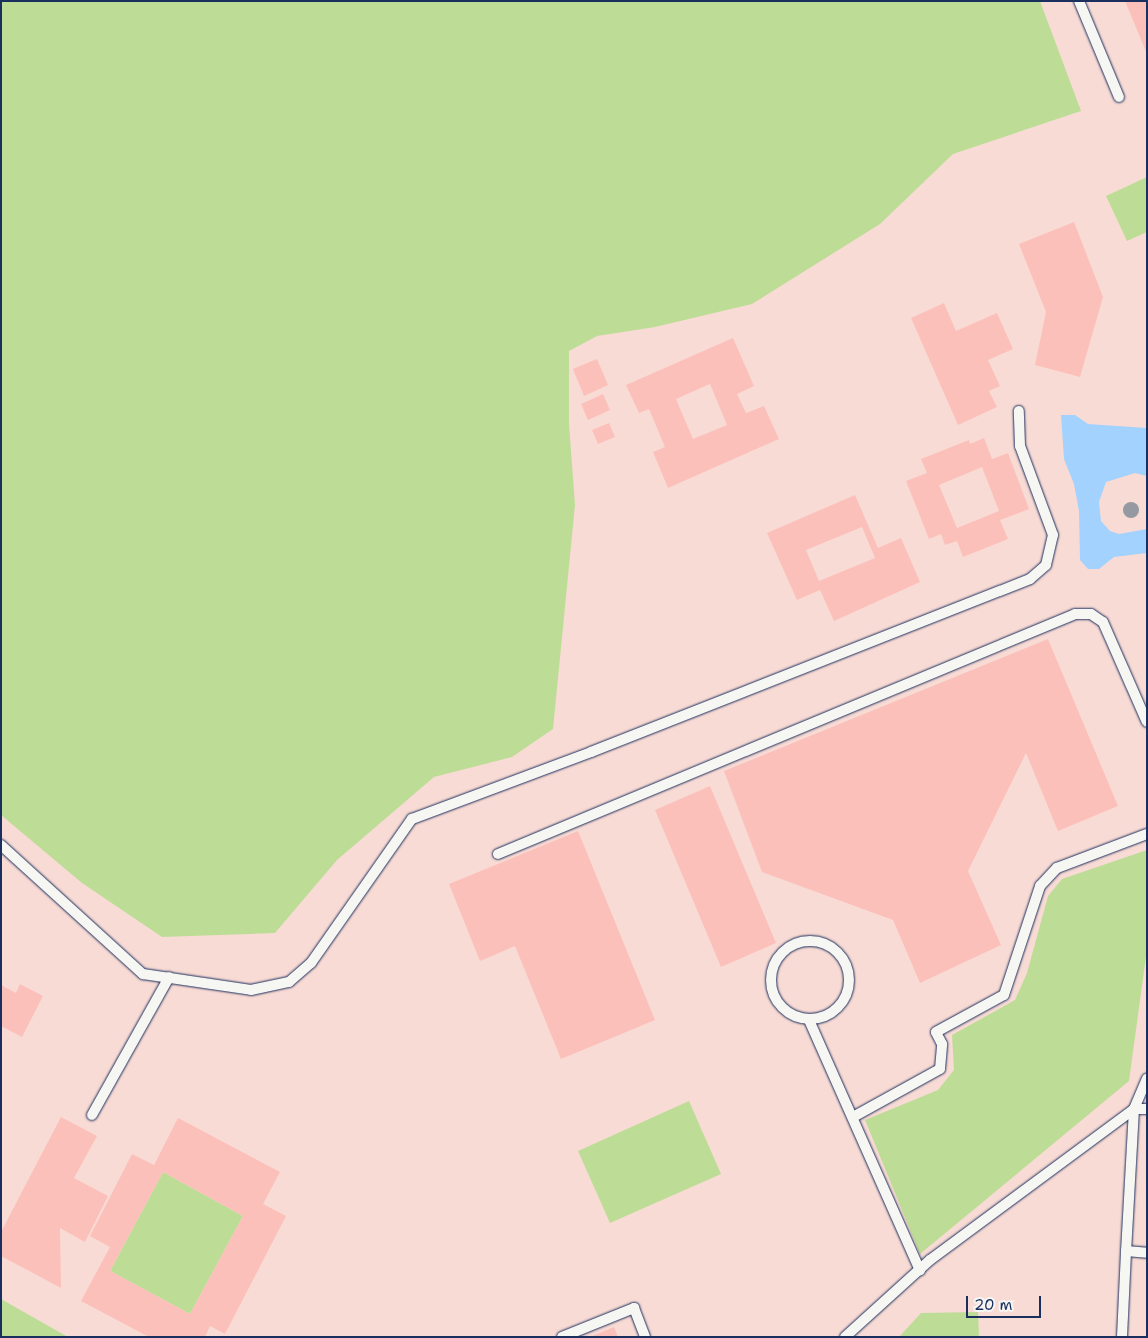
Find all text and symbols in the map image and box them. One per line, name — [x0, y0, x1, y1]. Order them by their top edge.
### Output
scale bar — [968, 1286, 1043, 1318]
text: 20 m — [974, 1295, 1013, 1315]

